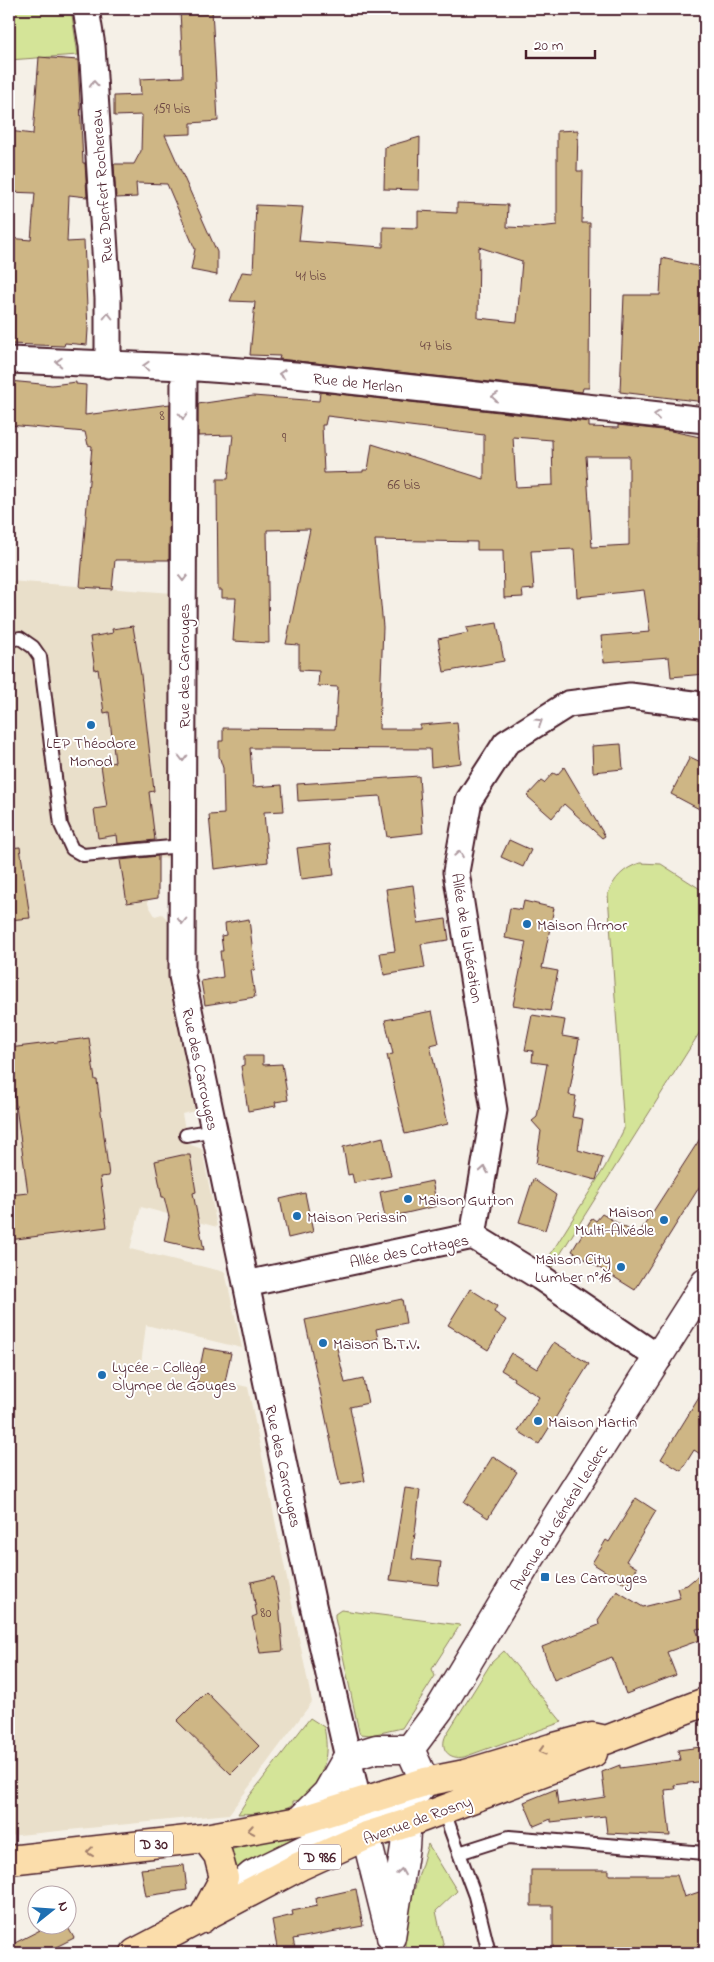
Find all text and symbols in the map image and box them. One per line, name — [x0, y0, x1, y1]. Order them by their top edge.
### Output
scale bar — [526, 28, 595, 60]
text: 20 m — [534, 35, 564, 57]
one-way arrow — [89, 80, 100, 88]
house number: 159 bis — [153, 99, 191, 120]
street label: Rue Denfert Rochereau — [86, 108, 120, 263]
house number: 41 bis — [296, 266, 326, 287]
one-way arrow — [103, 312, 113, 320]
house number: 47 bis — [420, 336, 452, 357]
one-way arrow — [55, 357, 63, 368]
one-way arrow — [141, 361, 149, 371]
street label: Rue de Merlan — [312, 367, 404, 401]
one-way arrow — [277, 368, 285, 379]
one-way arrow — [491, 392, 499, 403]
house number: 8 — [159, 406, 165, 427]
one-way arrow — [652, 409, 660, 420]
one-way arrow — [178, 412, 189, 420]
house number: 9 — [282, 428, 287, 449]
house number: 66 bis — [388, 475, 420, 496]
one-way arrow — [178, 575, 188, 583]
street label: Rue des Carrouges — [173, 604, 197, 728]
marker: LEP Théodore Monod — [85, 719, 97, 731]
one-way arrow — [533, 719, 542, 728]
place label: LEP Théodore Monod — [46, 732, 137, 774]
one-way arrow — [178, 755, 188, 763]
one-way arrow — [453, 850, 463, 859]
street label: Allée de la Libération — [444, 871, 488, 1005]
place label: Maison Armor — [537, 914, 627, 938]
one-way arrow — [177, 918, 187, 925]
marker: Maison Armor — [521, 918, 533, 930]
street label: Rue des Carrouges — [174, 1006, 224, 1133]
one-way arrow — [478, 1166, 489, 1174]
place label: Maison Gutton — [418, 1189, 514, 1213]
marker: Maison Gutton — [402, 1193, 414, 1205]
place label: Maison Multi-Alvéole — [575, 1201, 655, 1243]
place label: Maison Perissin — [307, 1206, 407, 1230]
marker: Maison Perissin — [291, 1210, 303, 1222]
marker: Maison Multi-Alvéole — [658, 1214, 670, 1226]
street label: Allée des Cottages — [348, 1229, 471, 1275]
place label: Maison City Lumber n°16 — [535, 1248, 611, 1290]
marker: Maison City Lumber n°16 — [615, 1261, 627, 1273]
place label: Maison B.T.V. — [333, 1333, 420, 1357]
marker: Maison B.T.V. — [317, 1337, 329, 1349]
place label: Lycée - Collège Olympe de Gouges — [112, 1356, 237, 1398]
marker: Lycée - Collège Olympe de Gouges — [96, 1369, 108, 1381]
street label: Rue des Carrouges — [257, 1403, 307, 1530]
place label: Maison Martin — [548, 1411, 637, 1435]
marker: Maison Martin — [532, 1415, 544, 1427]
street label: Avenue du Général Leclerc — [505, 1439, 615, 1596]
place label: Les Carrouges — [555, 1567, 648, 1591]
marker: Les Carrouges — [539, 1571, 551, 1583]
house number: 80 — [260, 1603, 272, 1624]
one-way arrow — [538, 1745, 547, 1755]
street label: Avenue de Rosny — [360, 1790, 475, 1852]
one-way arrow — [246, 1824, 255, 1834]
road number: D 30 — [135, 1832, 173, 1856]
road number: D 986 — [299, 1844, 341, 1870]
one-way arrow — [85, 1846, 93, 1857]
one-way arrow — [396, 1868, 406, 1876]
north arrow — [28, 1884, 78, 1934]
text: N — [52, 1899, 74, 1914]

